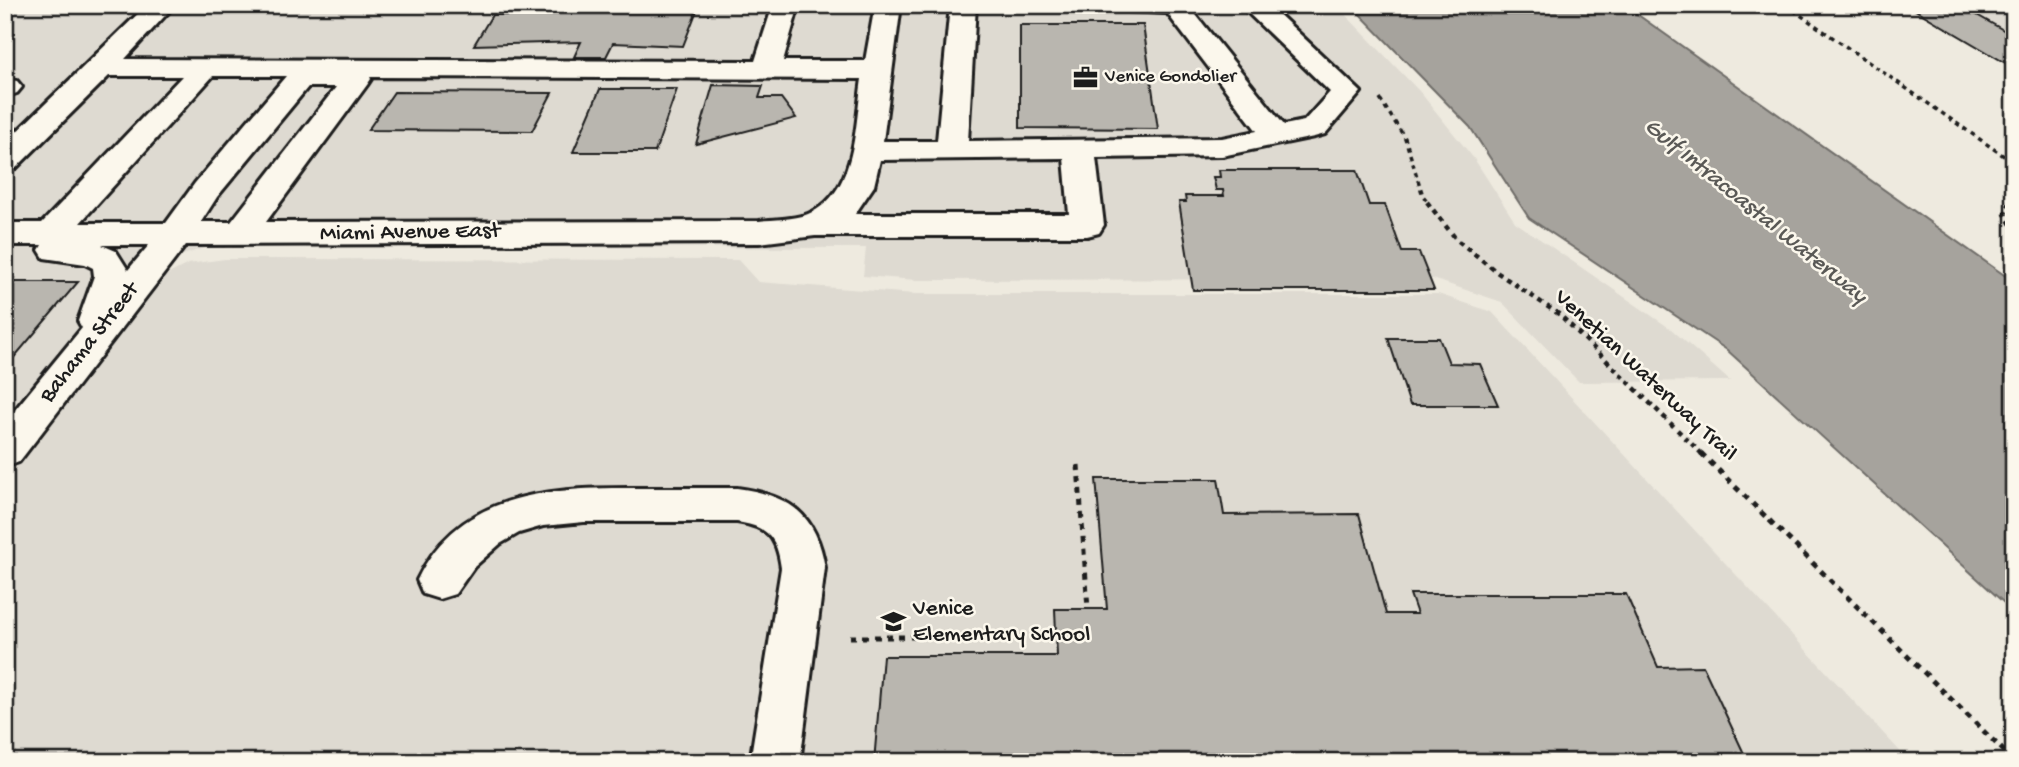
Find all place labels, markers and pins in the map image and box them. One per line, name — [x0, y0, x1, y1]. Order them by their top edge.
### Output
office icon: Venice Gondolier — [1071, 63, 1099, 91]
place label: Venice Gondolier — [1104, 66, 1238, 89]
place label: Venice Elementary School — [912, 596, 1090, 649]
school or university icon: Venice Elementary School — [879, 608, 907, 636]

